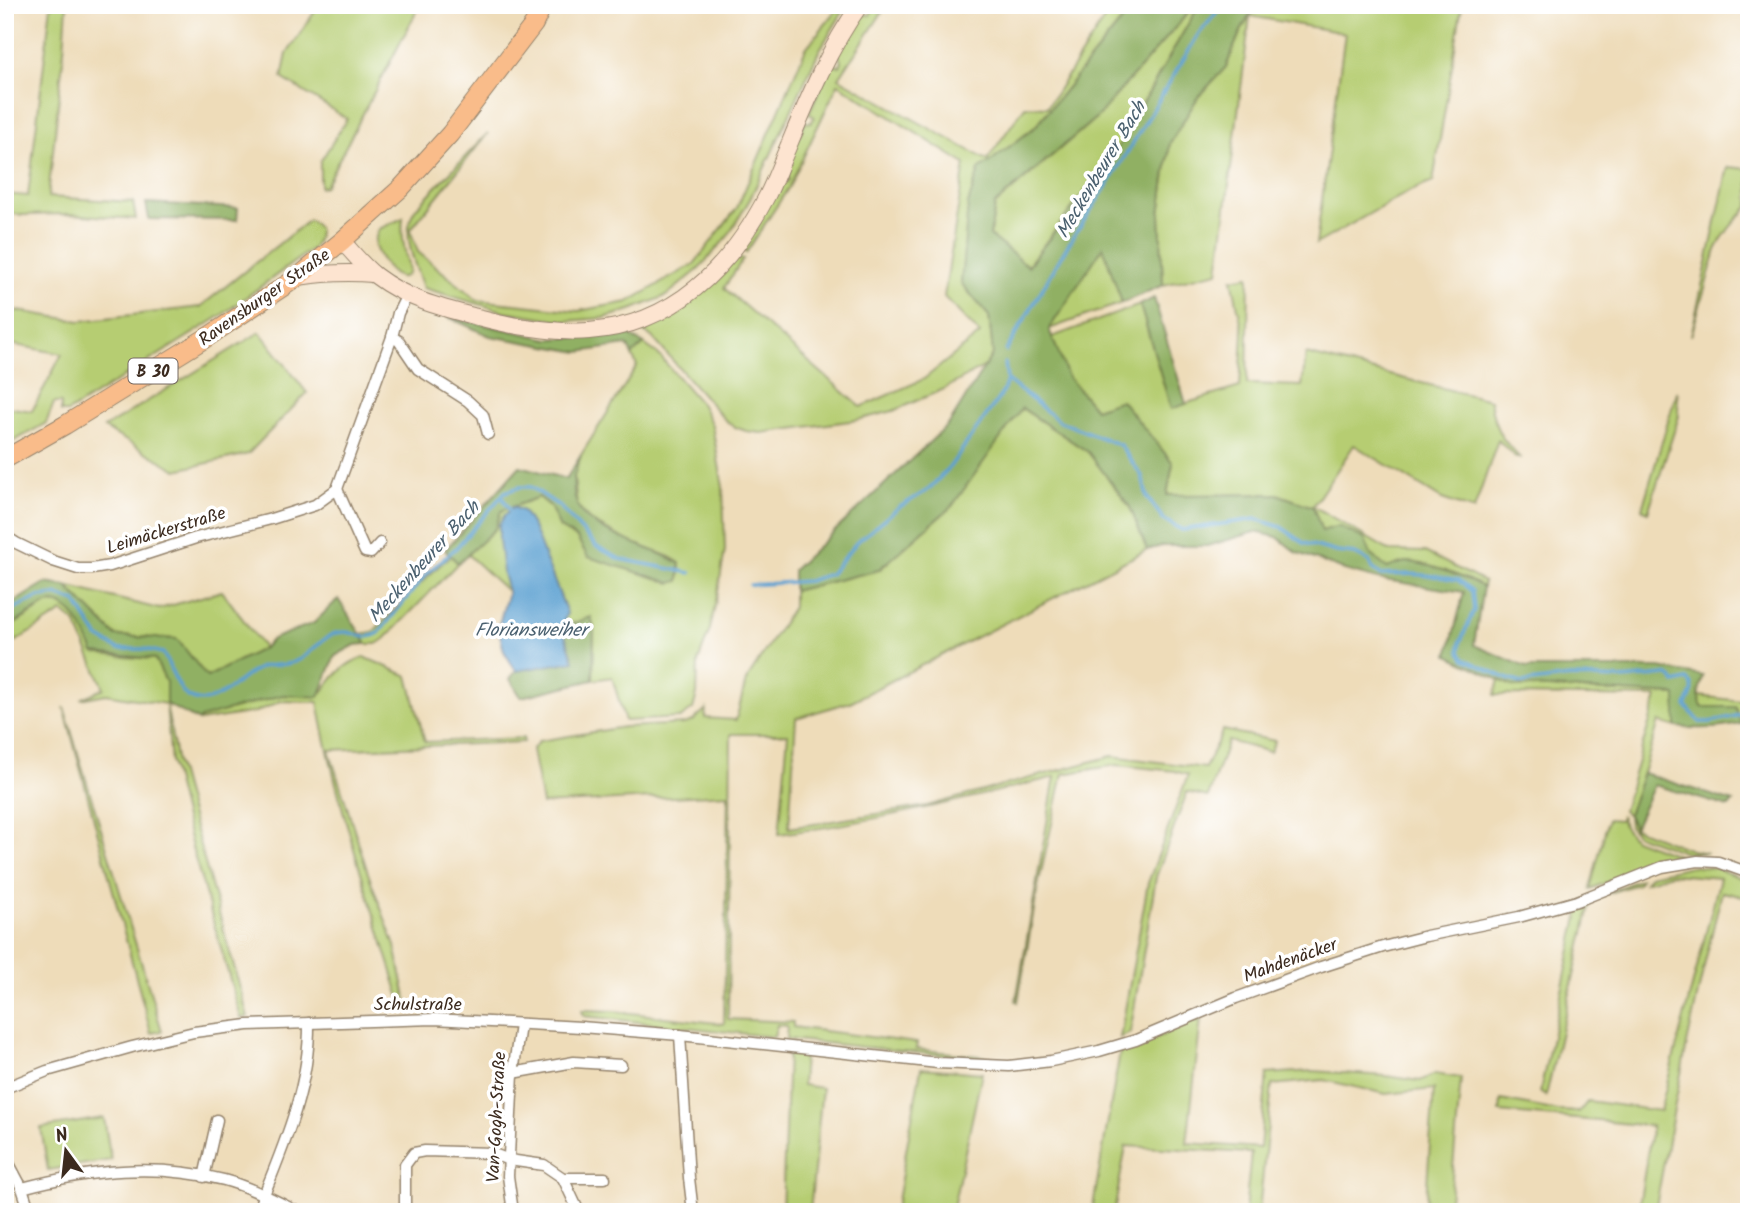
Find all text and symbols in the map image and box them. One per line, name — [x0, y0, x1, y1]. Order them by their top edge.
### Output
water label: Meckenbeurer Bach — [1049, 94, 1156, 244]
street label: Ravensburger Straße — [193, 242, 337, 355]
road number: B 30 — [128, 358, 178, 384]
water label: Meckenbeurer Bach — [361, 493, 489, 630]
street label: Leimäckerstraße — [103, 500, 230, 563]
water label: Floriansweiher — [475, 616, 591, 646]
street label: Mahdenäcker — [1240, 931, 1342, 992]
street label: Schulstraße — [374, 991, 462, 1020]
street label: Van-Gogh-Straße — [480, 1051, 515, 1183]
north arrow — [32, 1116, 102, 1186]
text: N — [52, 1120, 72, 1153]

